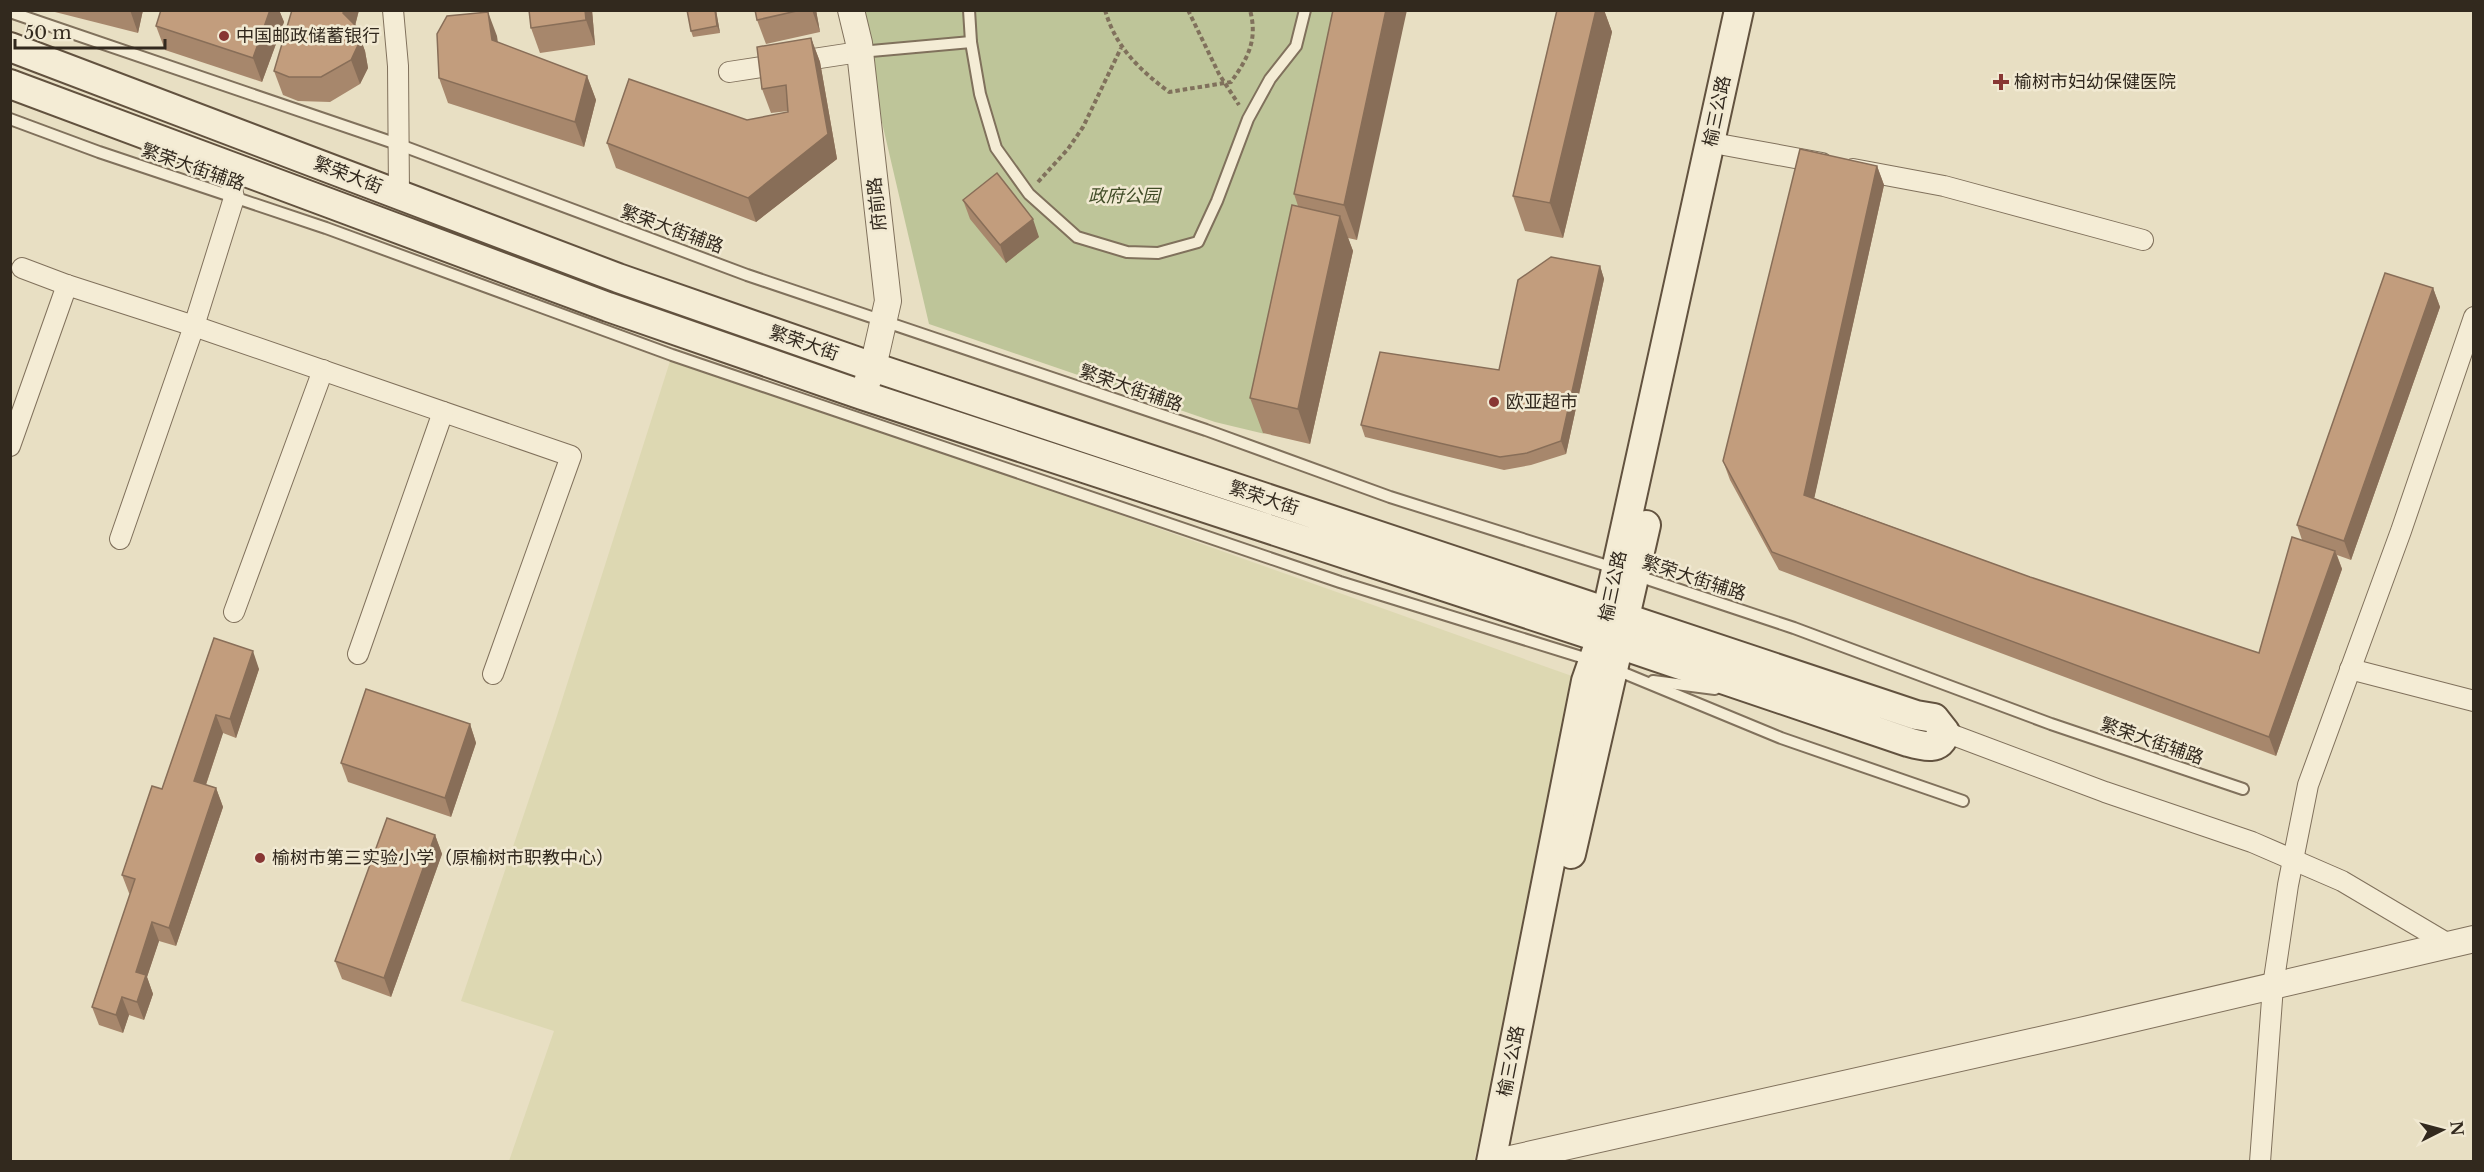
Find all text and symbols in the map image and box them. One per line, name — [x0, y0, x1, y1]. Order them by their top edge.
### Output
scale bar — [15, 12, 165, 50]
text: 50 m — [24, 22, 72, 44]
place label: 中国邮政储蓄银行 — [236, 25, 380, 47]
marker: 中国邮政储蓄银行 — [217, 29, 231, 43]
place label: 榆树市妇幼保健医院 — [2014, 71, 2176, 93]
street label: 榆三公路 — [1699, 73, 1735, 149]
marker: 榆树市妇幼保健医院 — [1992, 73, 2010, 91]
street label: 繁荣大街辅路 — [138, 139, 248, 195]
street label: 繁荣大街 — [310, 152, 386, 198]
street label: 府前路 — [863, 176, 891, 232]
park label: 政府公园 — [1088, 185, 1163, 207]
street label: 繁荣大街辅路 — [617, 200, 727, 258]
street label: 繁荣大街 — [766, 321, 842, 365]
street label: 繁荣大街辅路 — [1076, 360, 1186, 416]
place label: 欧亚超市 — [1506, 391, 1578, 413]
marker: 欧亚超市 — [1487, 395, 1501, 409]
street label: 繁荣大街 — [1226, 476, 1302, 520]
street label: 榆三公路 — [1595, 548, 1631, 624]
street label: 繁荣大街辅路 — [1639, 551, 1749, 605]
street label: 繁荣大街辅路 — [2097, 713, 2207, 769]
place label: 榆树市第三实验小学（原榆树市职教中心） — [272, 847, 614, 869]
marker: 榆树市第三实验小学（原榆树市职教中心） — [253, 851, 267, 865]
street label: 榆三公路 — [1493, 1024, 1529, 1098]
north arrow — [2412, 1100, 2472, 1160]
text: N — [2446, 1120, 2468, 1137]

